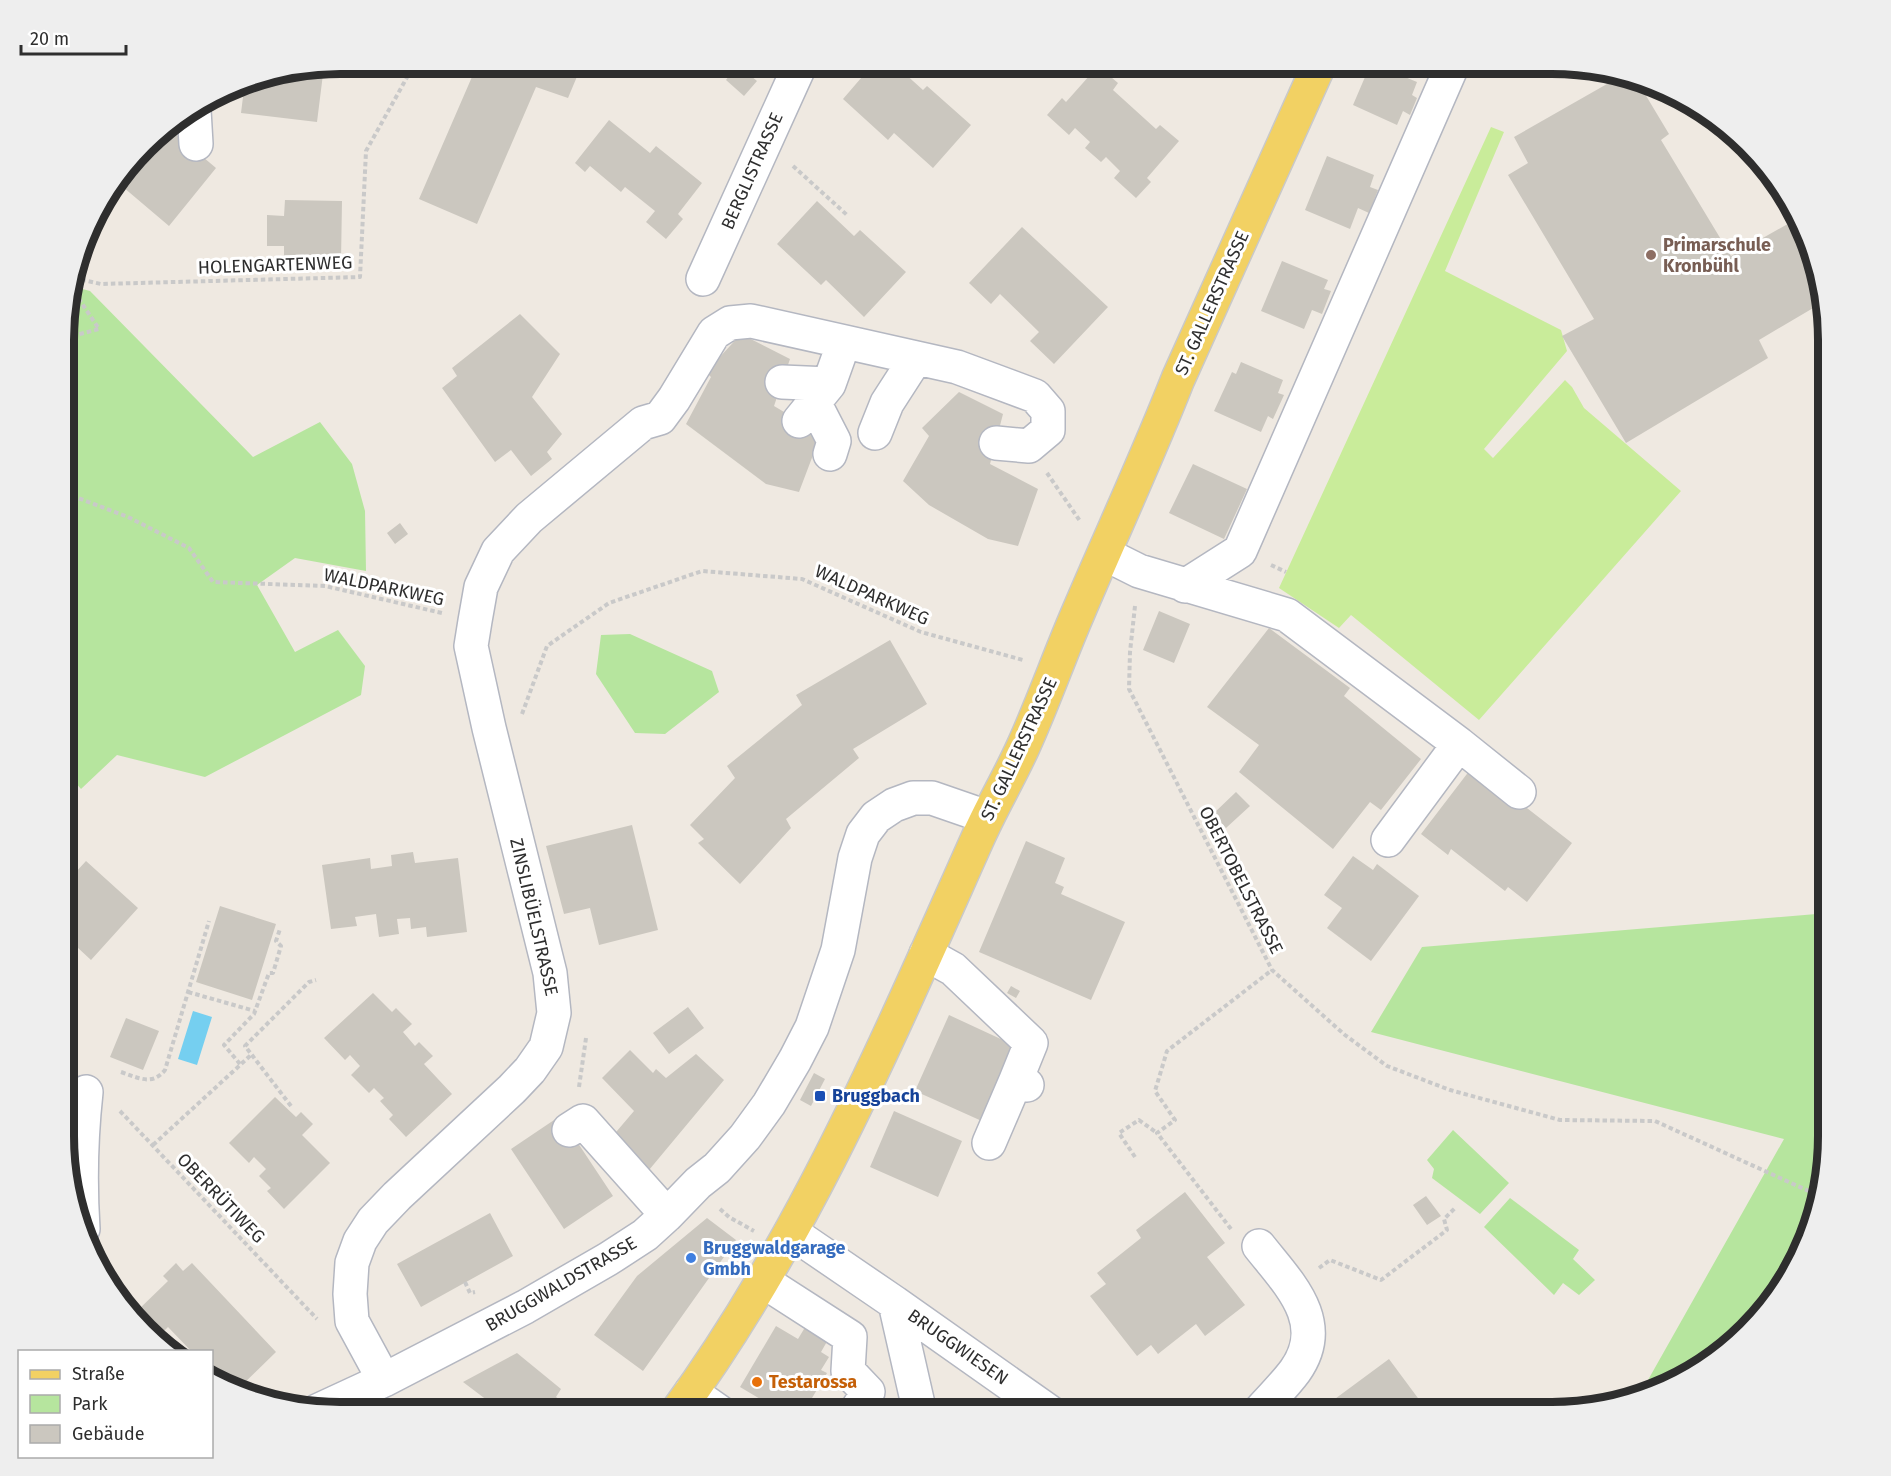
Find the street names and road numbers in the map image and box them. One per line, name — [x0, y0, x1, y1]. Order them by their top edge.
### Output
street label: BERGLISTRASSE — [716, 109, 788, 233]
street label: ST. GALLERSTRASSE — [1170, 227, 1254, 379]
street label: HOLENGARTENWEG — [197, 251, 353, 279]
street label: WALDPARKWEG — [812, 560, 932, 630]
street label: WALDPARKWEG — [322, 563, 446, 611]
street label: ST. GALLERSTRASSE — [976, 674, 1062, 824]
street label: OBERTOBELSTRASSE — [1194, 802, 1288, 958]
street label: ZINSLIBÜELSTRASSE — [505, 836, 563, 998]
street label: OBERRÜTIWEG — [172, 1148, 270, 1248]
street label: BRUGGWALDSTRASSE — [481, 1232, 641, 1336]
street label: BRUGGWIESEN — [903, 1304, 1013, 1390]

